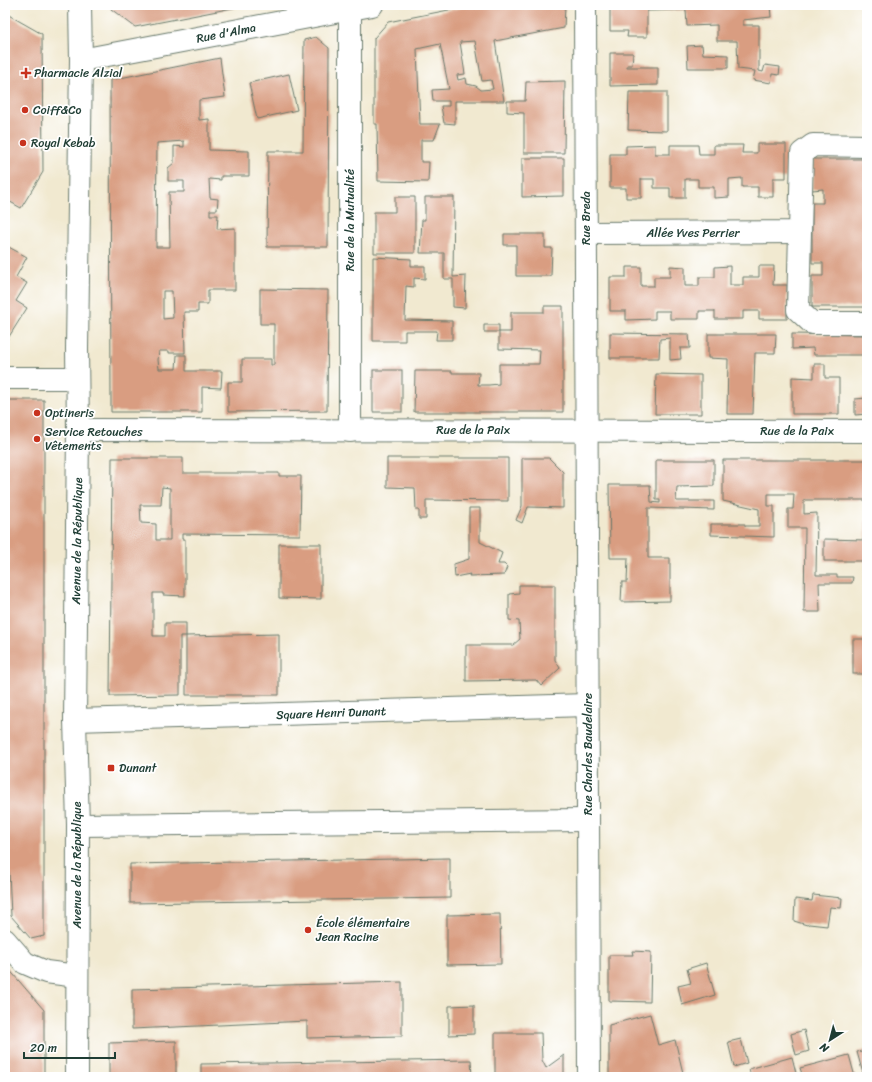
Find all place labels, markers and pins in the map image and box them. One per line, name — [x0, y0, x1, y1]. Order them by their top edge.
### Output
place label: Pharmacie Alzial — [34, 62, 123, 84]
marker: Pharmacie Alzial — [21, 68, 31, 78]
place label: Coiff&Co — [33, 99, 82, 121]
marker: Coiff&Co — [20, 105, 30, 115]
place label: Royal Kebab — [31, 132, 96, 154]
marker: Royal Kebab — [18, 138, 28, 148]
place label: Optineris — [45, 402, 95, 424]
marker: Optineris — [32, 408, 42, 418]
place label: Service Retouches Vêtements — [45, 421, 143, 457]
marker: Service Retouches Vêtements — [32, 434, 42, 444]
place label: Dunant — [119, 757, 158, 779]
marker: Dunant — [106, 763, 116, 773]
place label: École élémentaire Jean Racine — [315, 912, 410, 948]
marker: École élémentaire Jean Racine — [303, 925, 313, 935]

